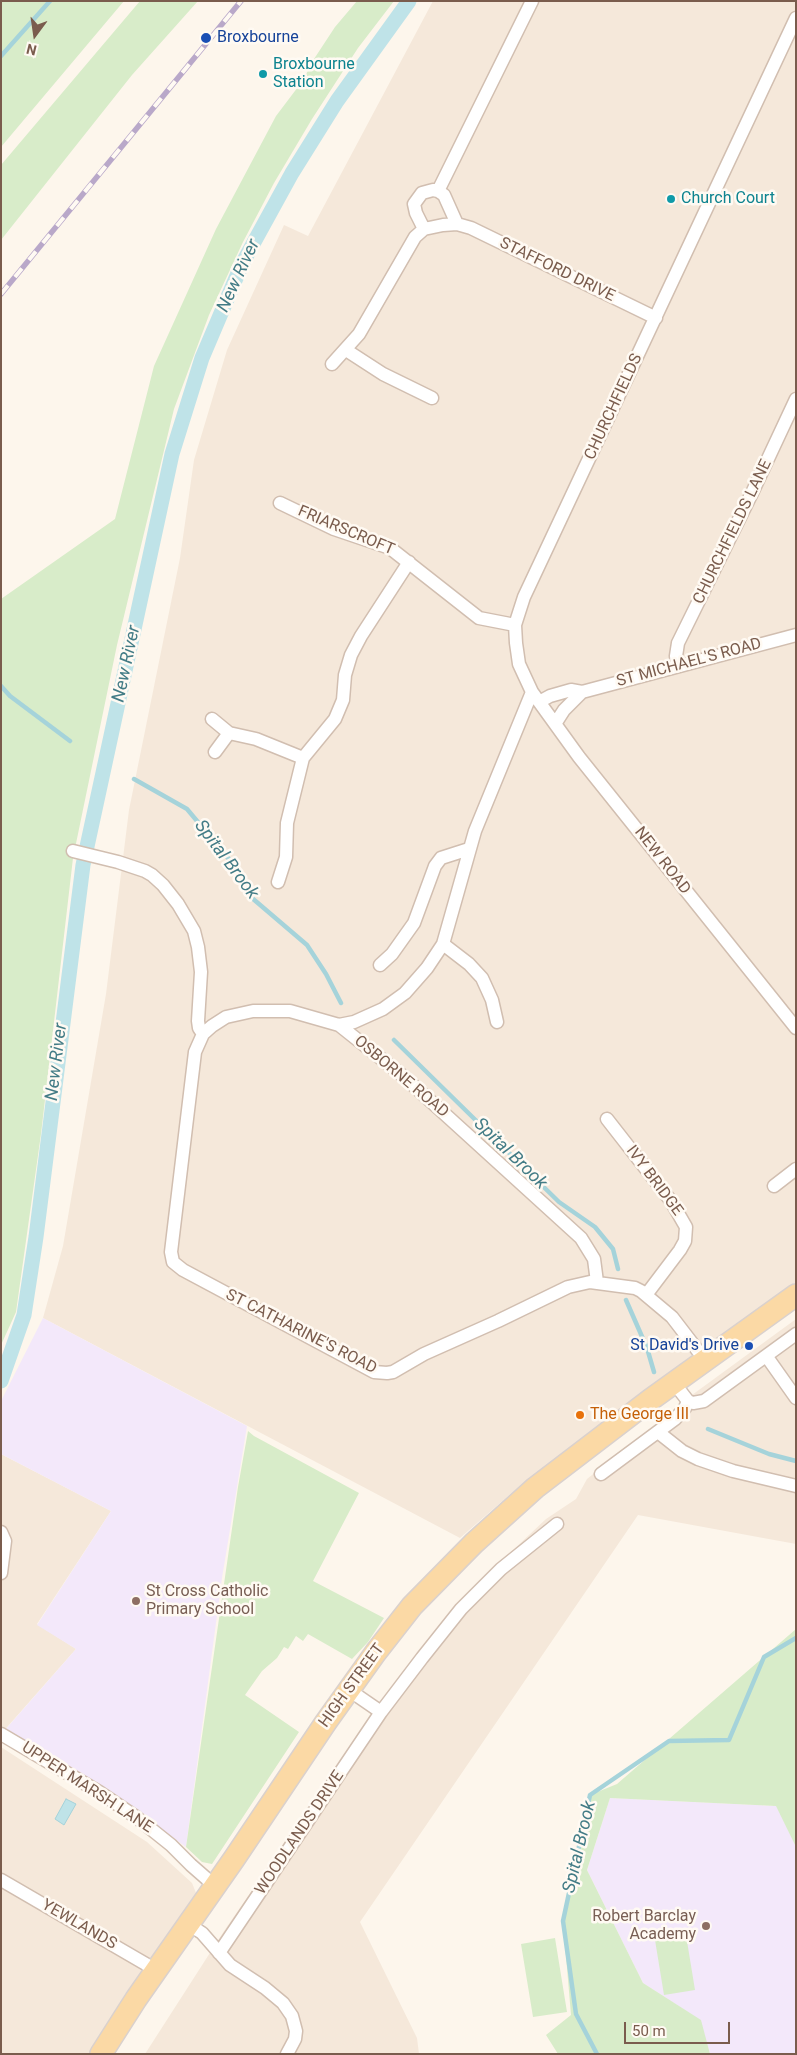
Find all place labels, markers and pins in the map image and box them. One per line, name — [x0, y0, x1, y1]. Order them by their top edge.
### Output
place label: Broxbourne — [217, 28, 299, 48]
marker: Broxbourne — [199, 31, 213, 45]
place label: Broxbourne Station — [273, 55, 355, 93]
marker: Broxbourne Station — [257, 68, 269, 80]
place label: Church Court — [681, 189, 775, 209]
marker: Church Court — [665, 193, 677, 205]
place label: St David's Drive — [630, 1336, 739, 1356]
marker: St David's Drive — [743, 1340, 755, 1352]
place label: The George III — [590, 1405, 689, 1425]
marker: The George III — [574, 1409, 586, 1421]
place label: St Cross Catholic Primary School — [146, 1582, 268, 1620]
marker: St Cross Catholic Primary School — [130, 1595, 142, 1607]
place label: Robert Barclay Academy — [592, 1907, 696, 1945]
marker: Robert Barclay Academy — [700, 1920, 712, 1932]

